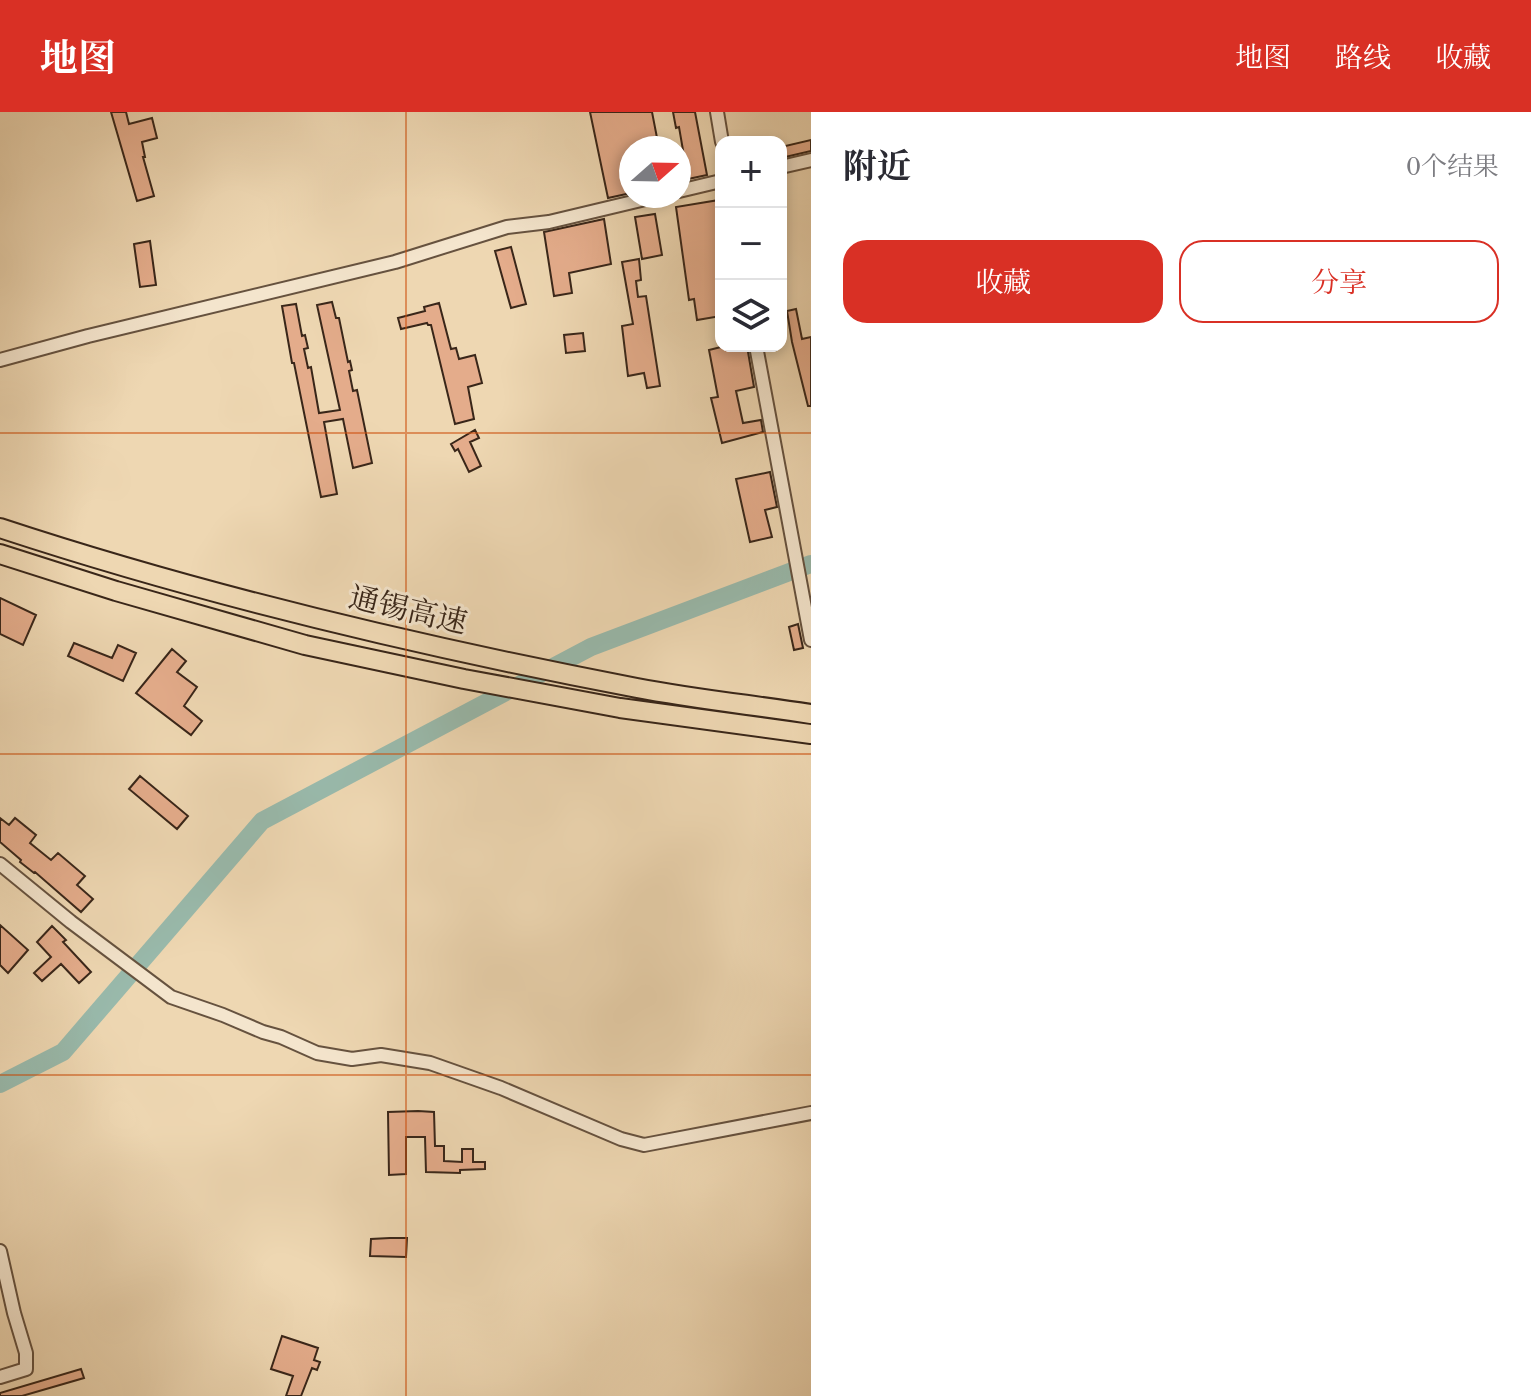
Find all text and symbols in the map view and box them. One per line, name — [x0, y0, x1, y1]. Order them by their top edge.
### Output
text: 地图 — [40, 42, 116, 80]
text: 地图 — [1235, 46, 1291, 74]
text: 路线 — [1335, 46, 1391, 74]
text: 收藏 — [1435, 46, 1491, 74]
north arrow — [619, 136, 691, 208]
map controls — [715, 136, 787, 352]
button: + — [715, 136, 787, 208]
text: 附近 — [843, 152, 911, 186]
text: 0个结果 — [1406, 155, 1499, 181]
button: − — [715, 208, 787, 280]
button: 收藏 — [843, 240, 1163, 323]
button: 分享 — [1179, 240, 1499, 323]
button: layers — [715, 280, 787, 352]
street label: 通锡高速 — [346, 581, 470, 640]

